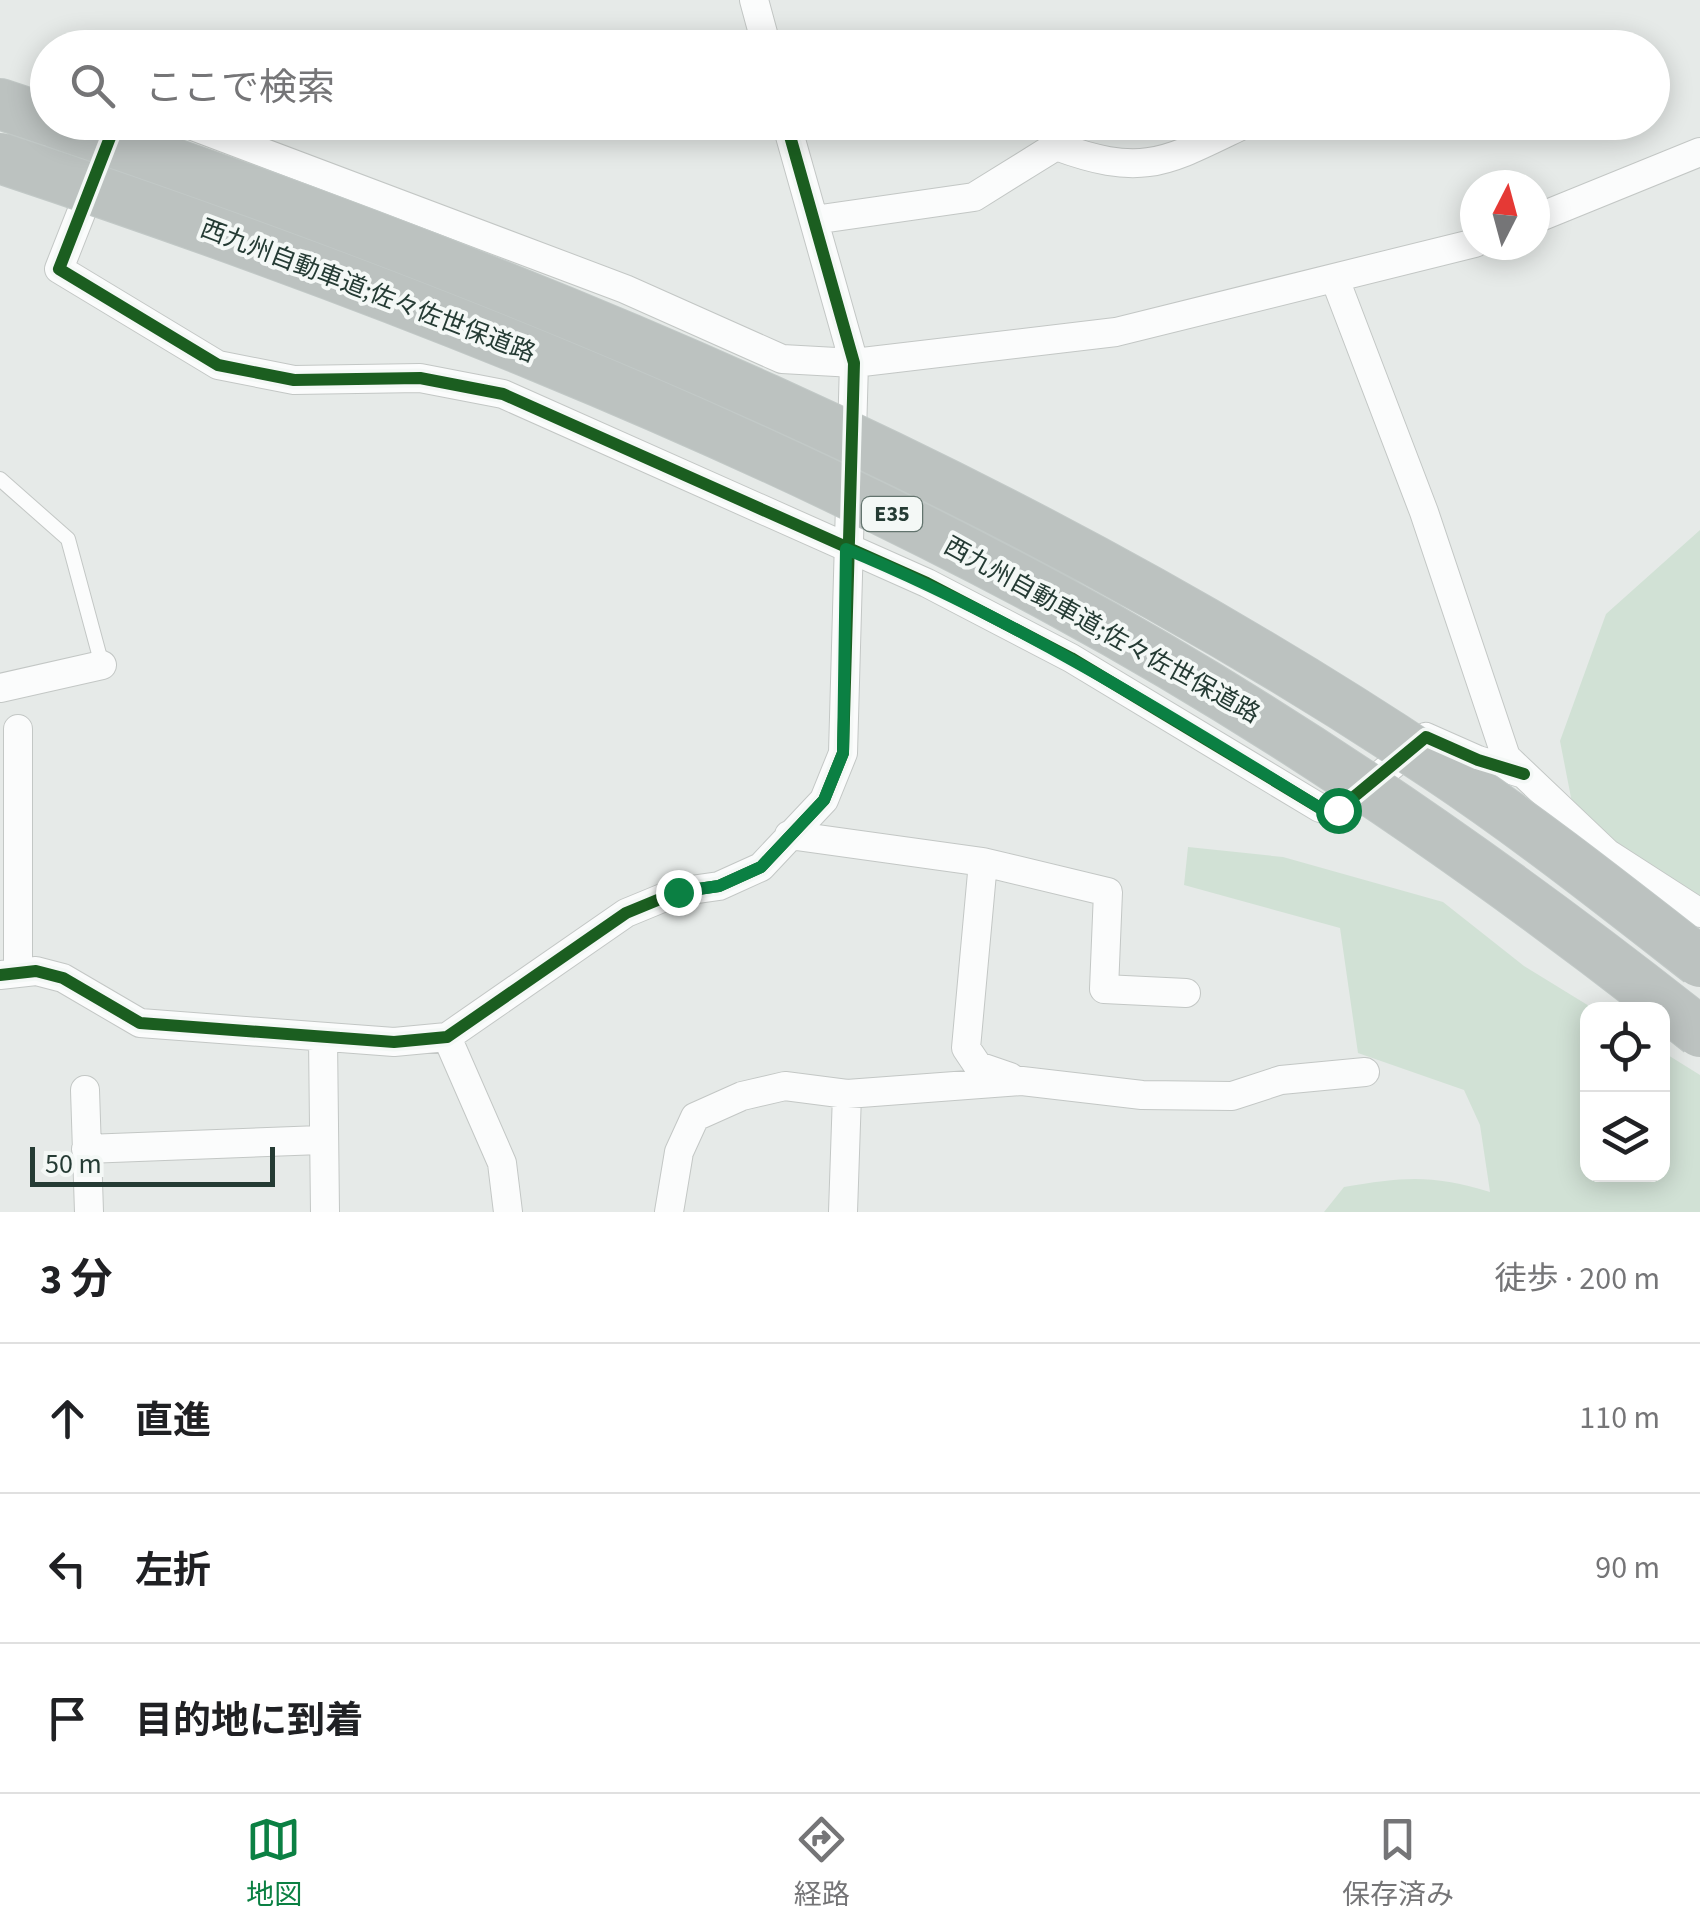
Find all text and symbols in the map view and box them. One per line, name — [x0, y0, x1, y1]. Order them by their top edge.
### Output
search box — [30, 30, 1670, 140]
icon: search — [65, 58, 120, 113]
text: ここで検索 — [145, 61, 335, 115]
north arrow — [1460, 170, 1550, 260]
street label: 西九州自動車道;佐々佐世保道路 — [195, 210, 541, 372]
road number: E35 — [862, 497, 922, 531]
street label: 西九州自動車道;佐々佐世保道路 — [937, 528, 1267, 732]
route start — [1316, 788, 1362, 834]
route end — [656, 870, 702, 916]
map controls — [1580, 1002, 1670, 1182]
button: locate — [1580, 1002, 1670, 1092]
button: layers — [1580, 1092, 1670, 1182]
scale bar — [30, 1142, 275, 1186]
text: 50 m — [45, 1144, 102, 1184]
text: 3 分 — [40, 1250, 113, 1310]
text: 徒歩 · 200 m — [1495, 1256, 1660, 1302]
icon: ahead — [40, 1391, 95, 1446]
text: 直進 — [135, 1394, 211, 1448]
text: 110 m — [1579, 1395, 1660, 1441]
icon: left — [40, 1541, 95, 1596]
text: 左折 — [135, 1544, 211, 1598]
text: 90 m — [1595, 1545, 1660, 1591]
icon: arrive — [40, 1691, 95, 1746]
text: 目的地に到着 — [135, 1694, 363, 1748]
tab: 地図 — [246, 1812, 302, 1915]
tab: 経路 — [794, 1812, 850, 1915]
tab: 保存済み — [1342, 1812, 1454, 1915]

